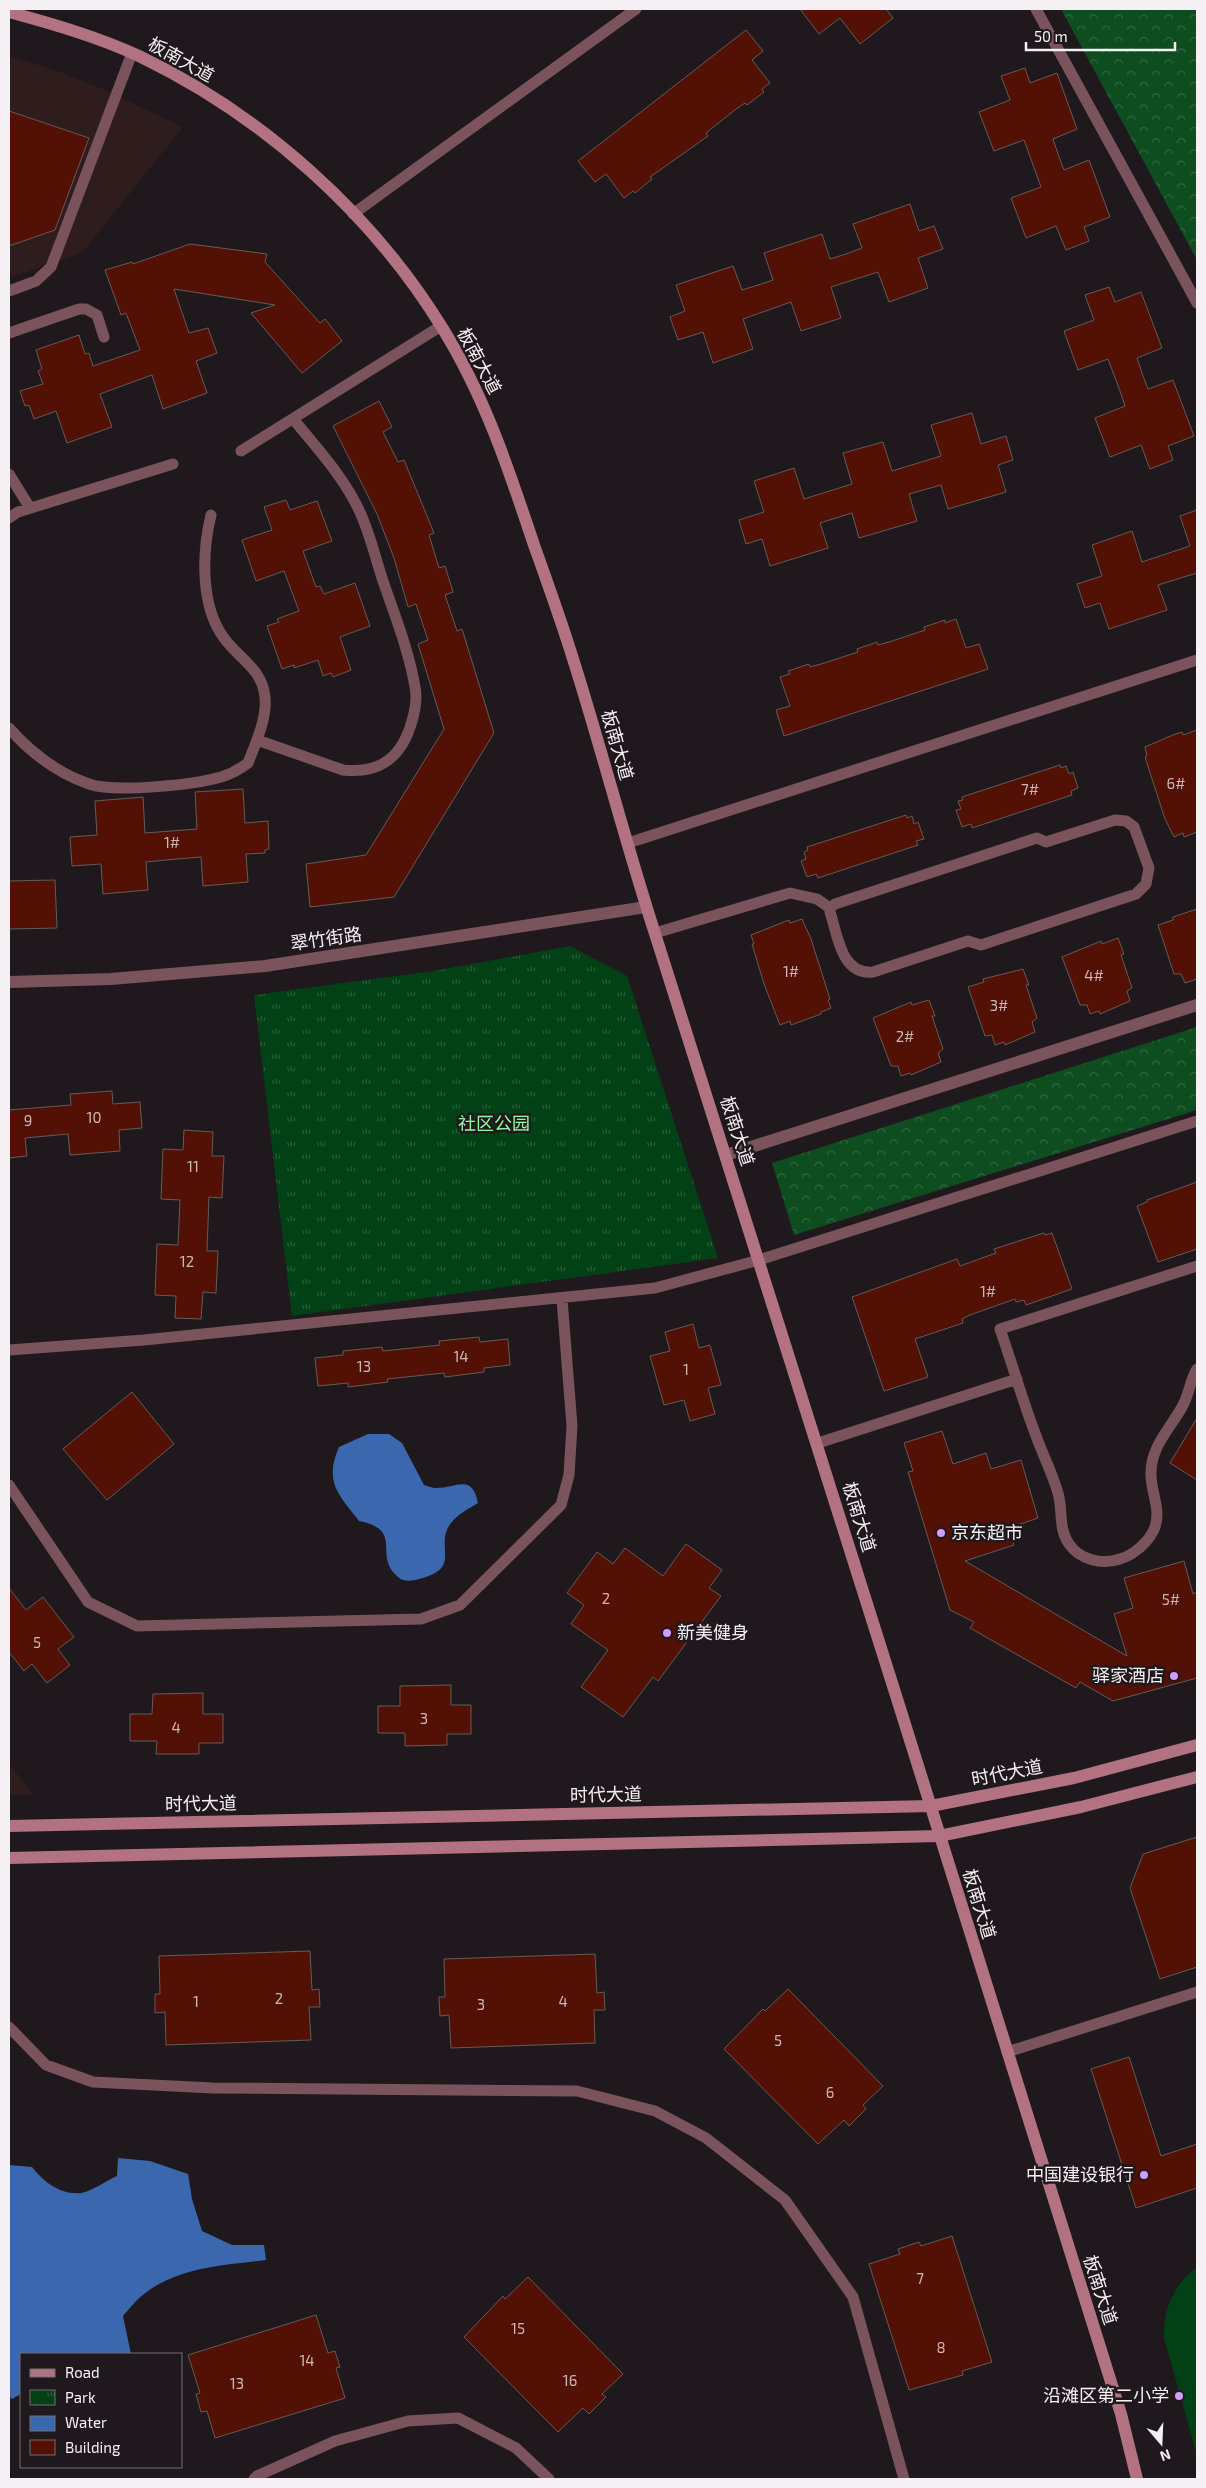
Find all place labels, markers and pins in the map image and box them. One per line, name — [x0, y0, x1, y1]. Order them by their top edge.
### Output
place label: 京东超市 — [951, 1521, 1023, 1543]
marker: 京东超市 — [935, 1527, 947, 1539]
place label: 新美健身 — [677, 1621, 749, 1643]
marker: 新美健身 — [661, 1627, 673, 1639]
place label: 驿家酒店 — [1092, 1664, 1164, 1686]
marker: 驿家酒店 — [1168, 1670, 1180, 1682]
place label: 中国建设银行 — [1026, 2163, 1134, 2185]
marker: 中国建设银行 — [1138, 2169, 1150, 2181]
place label: 沿滩区第二小学 — [1043, 2384, 1169, 2406]
marker: 沿滩区第二小学 — [1173, 2390, 1185, 2402]

